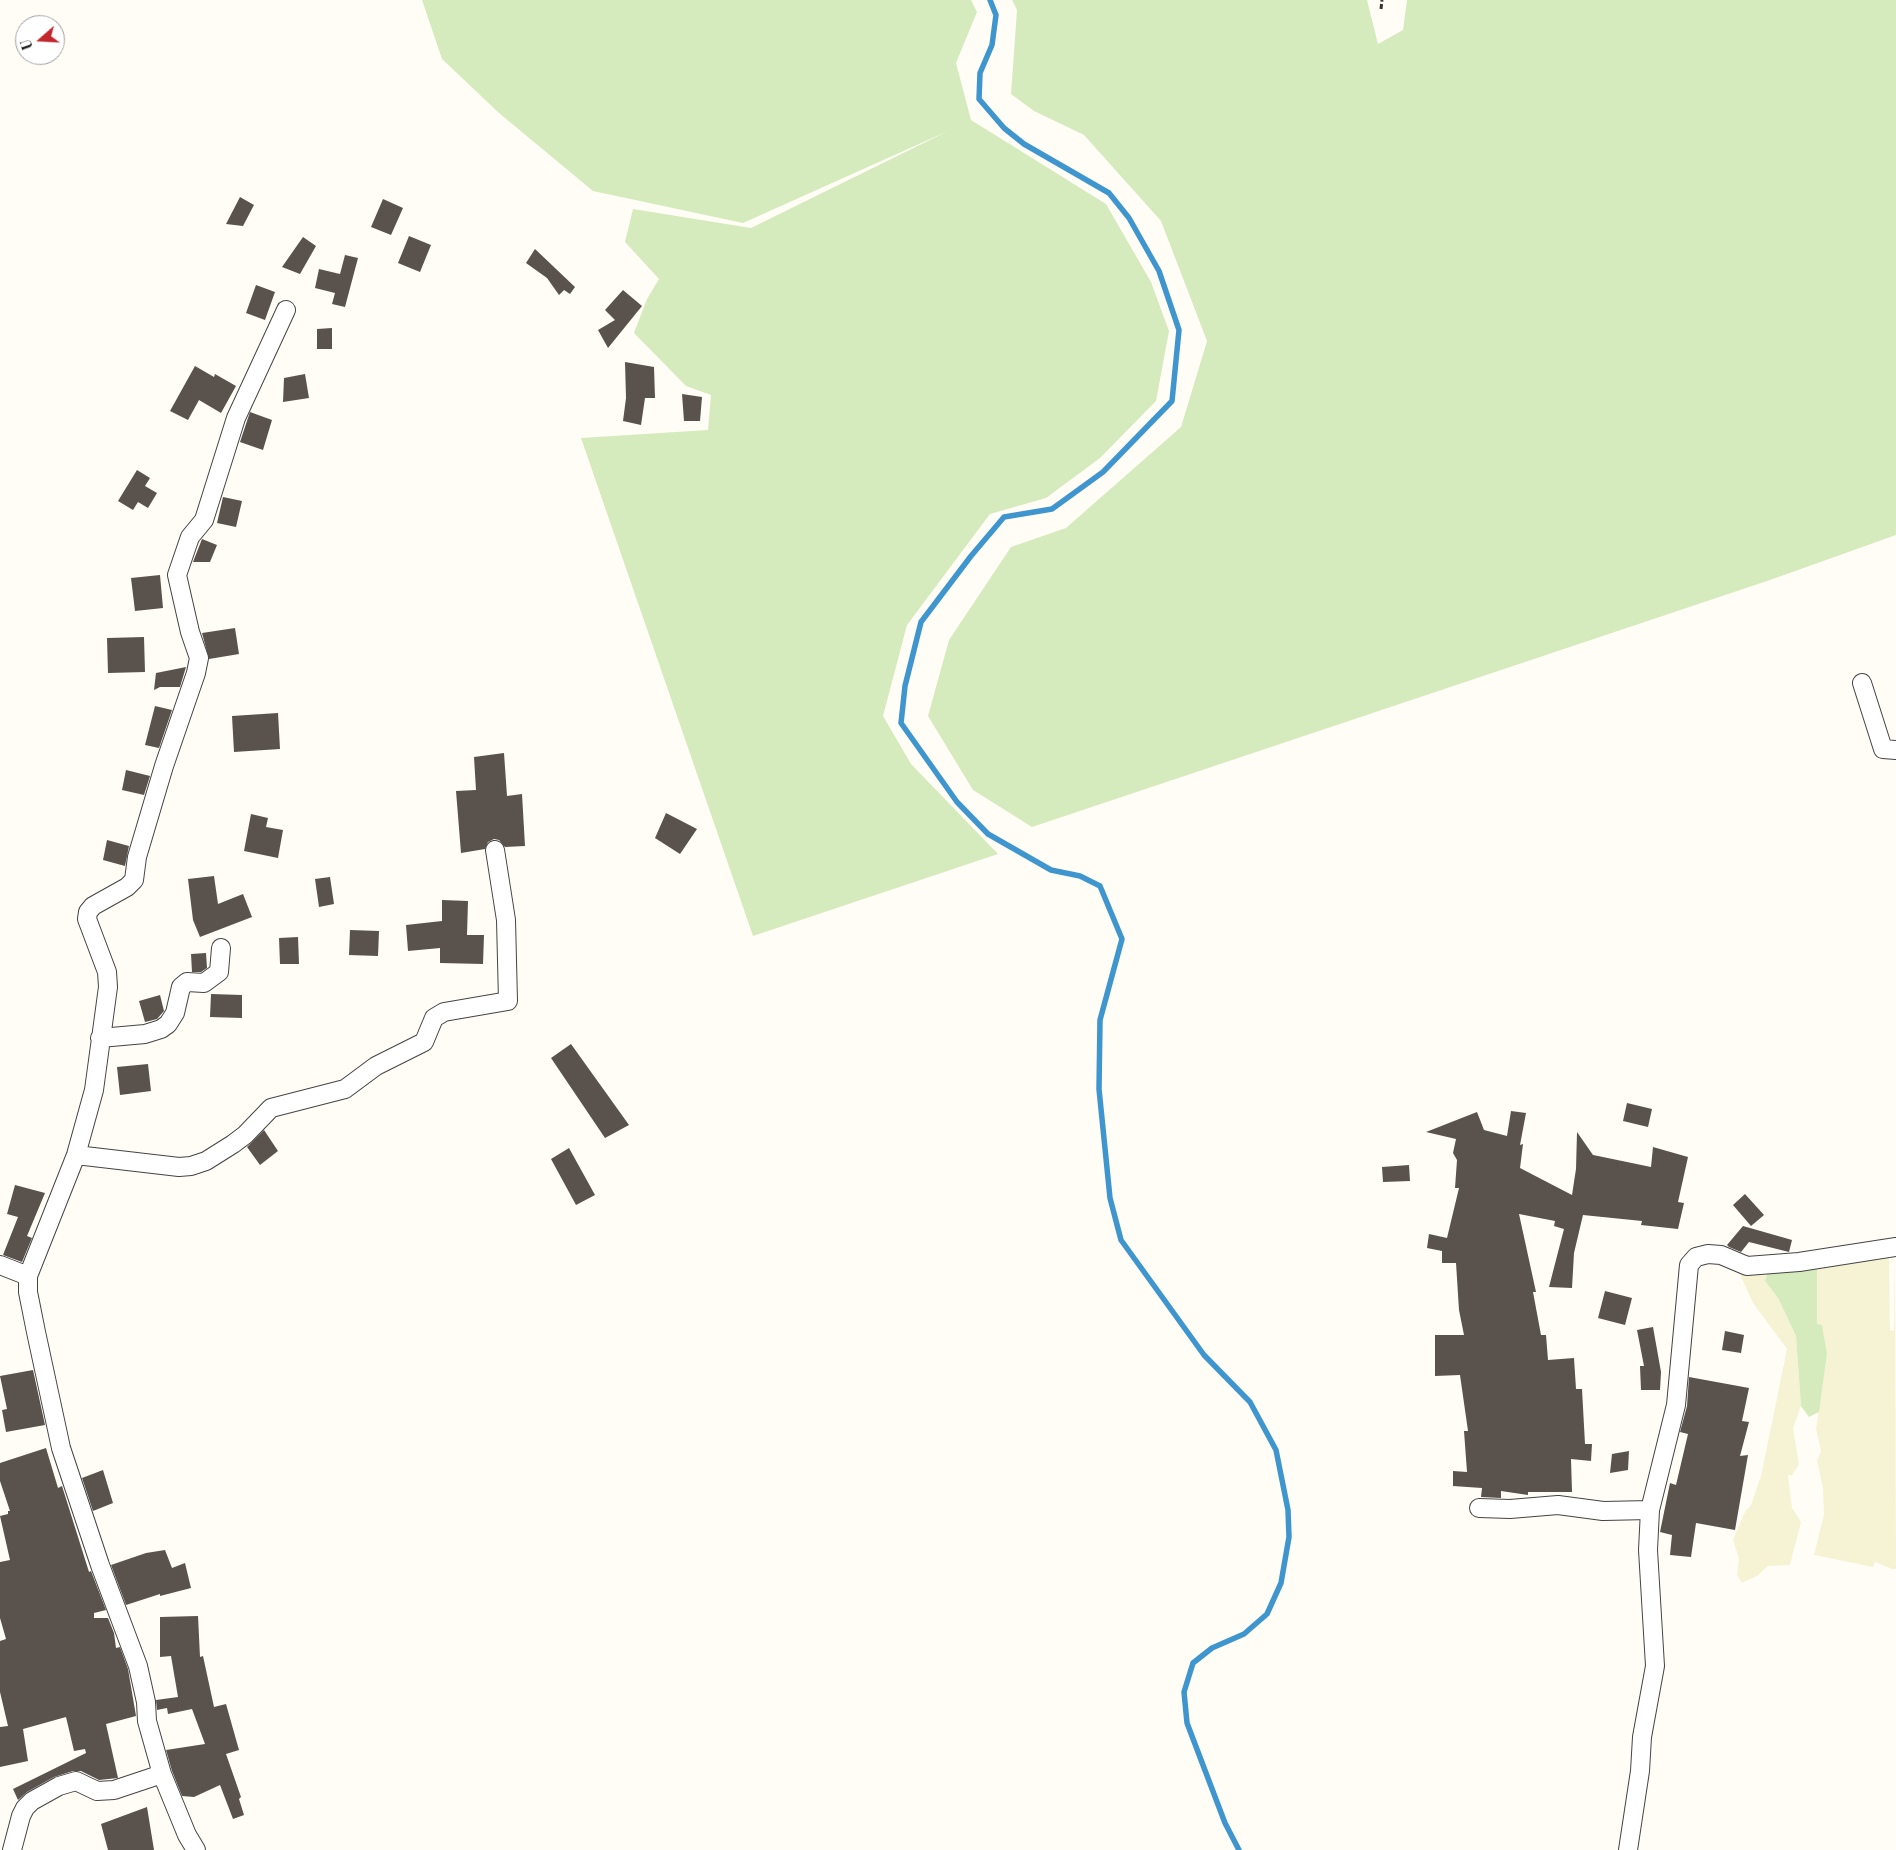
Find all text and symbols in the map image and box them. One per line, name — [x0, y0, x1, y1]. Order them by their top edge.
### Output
north arrow — [15, 15, 65, 65]
text: U — [16, 37, 37, 52]

